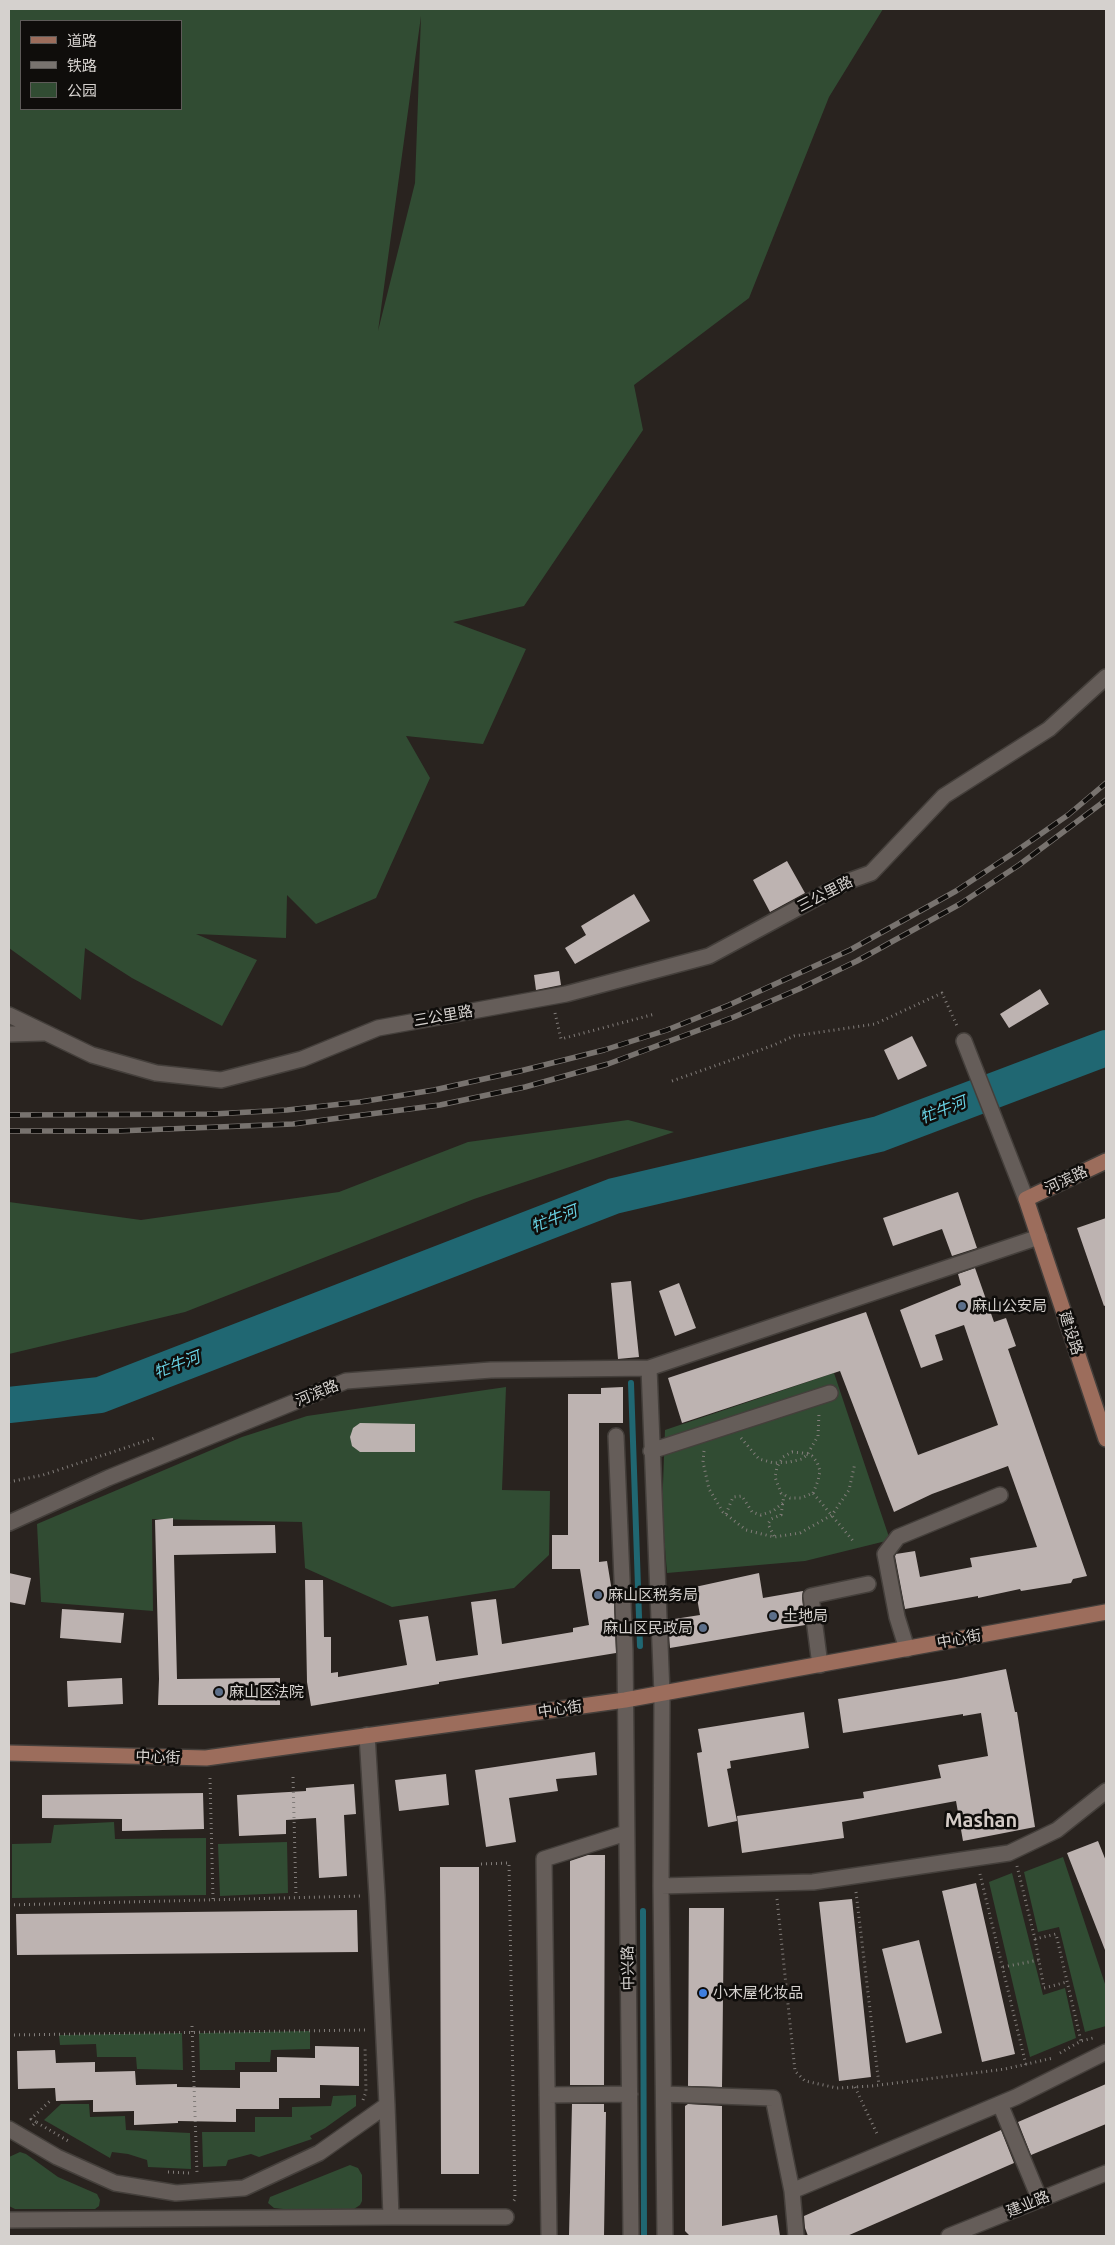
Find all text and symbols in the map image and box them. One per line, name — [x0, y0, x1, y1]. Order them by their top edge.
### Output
legend — [20, 20, 182, 110]
text: 道路 — [67, 32, 97, 49]
text: 铁路 — [67, 57, 97, 74]
text: 公园 — [67, 82, 97, 99]
street label: 三公里路 — [794, 872, 856, 916]
street label: 三公里路 — [412, 1002, 474, 1030]
water label: 牤牛河 — [917, 1092, 969, 1128]
street label: 河滨路 — [1042, 1162, 1090, 1198]
water label: 牤牛河 — [528, 1201, 580, 1237]
place label: 麻山公安局 — [972, 1297, 1047, 1315]
marker: 麻山公安局 — [956, 1300, 968, 1312]
street label: 建设路 — [1055, 1309, 1087, 1357]
water label: 牤牛河 — [151, 1347, 203, 1383]
street label: 河滨路 — [293, 1376, 341, 1410]
place label: 麻山区税务局 — [608, 1586, 698, 1604]
marker: 麻山区税务局 — [592, 1589, 604, 1601]
place label: 土地局 — [783, 1607, 828, 1625]
marker: 土地局 — [767, 1610, 779, 1622]
place label: 麻山区民政局 — [603, 1619, 693, 1637]
marker: 麻山区民政局 — [697, 1622, 709, 1634]
street label: 中心街 — [935, 1626, 983, 1652]
place label: 麻山区法院 — [229, 1683, 304, 1701]
marker: 麻山区法院 — [213, 1686, 225, 1698]
street label: 中心街 — [536, 1697, 584, 1721]
street label: 中心街 — [135, 1747, 181, 1767]
district label: Mashan — [945, 1808, 1017, 1832]
street label: 中兴路 — [619, 1945, 637, 1991]
place label: 小木屋化妆品 — [713, 1984, 803, 2002]
marker: 小木屋化妆品 — [697, 1987, 709, 1999]
street label: 建业路 — [1004, 2187, 1052, 2221]

